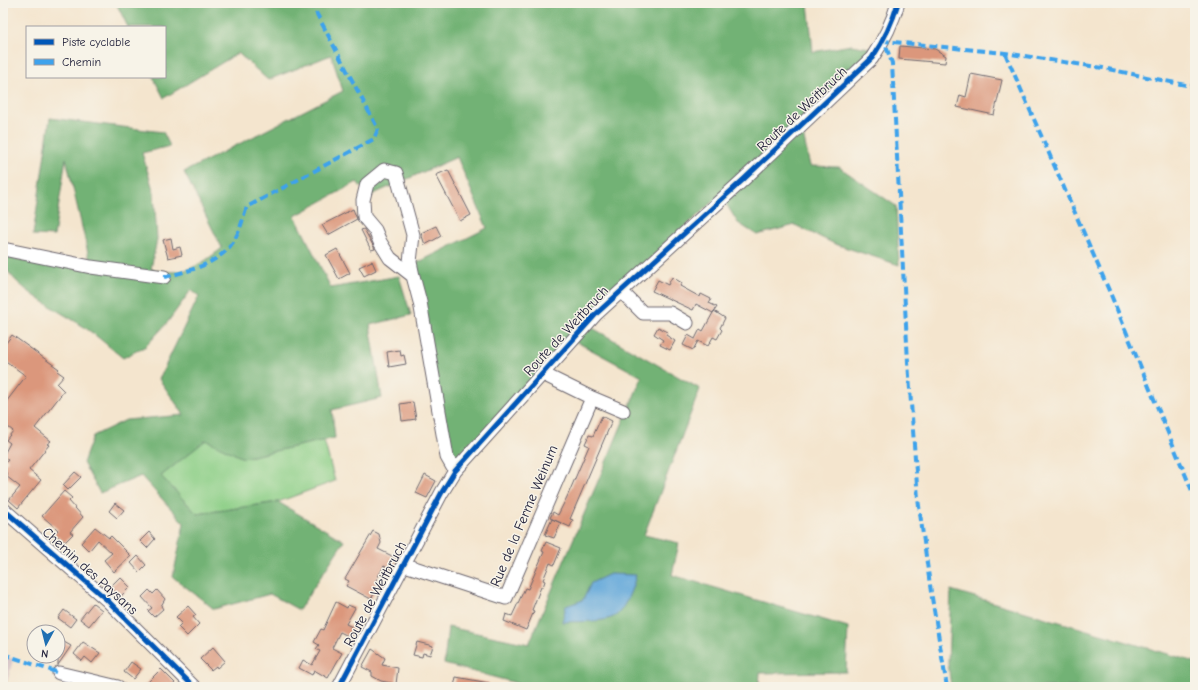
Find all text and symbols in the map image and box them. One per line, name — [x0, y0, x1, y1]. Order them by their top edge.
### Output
legend — [26, 26, 166, 78]
text: Piste cyclable — [62, 35, 130, 49]
text: Chemin — [62, 55, 101, 69]
street label: Route de Weitbruch — [753, 63, 851, 155]
street label: Route de Weitbruch — [520, 282, 612, 380]
street label: Rue de la Ferme Weinum — [486, 443, 562, 589]
street label: Chemin des Paysans — [39, 524, 141, 618]
street label: Route de Weitbruch — [340, 538, 410, 650]
north arrow — [26, 624, 66, 664]
text: N — [40, 647, 49, 660]

